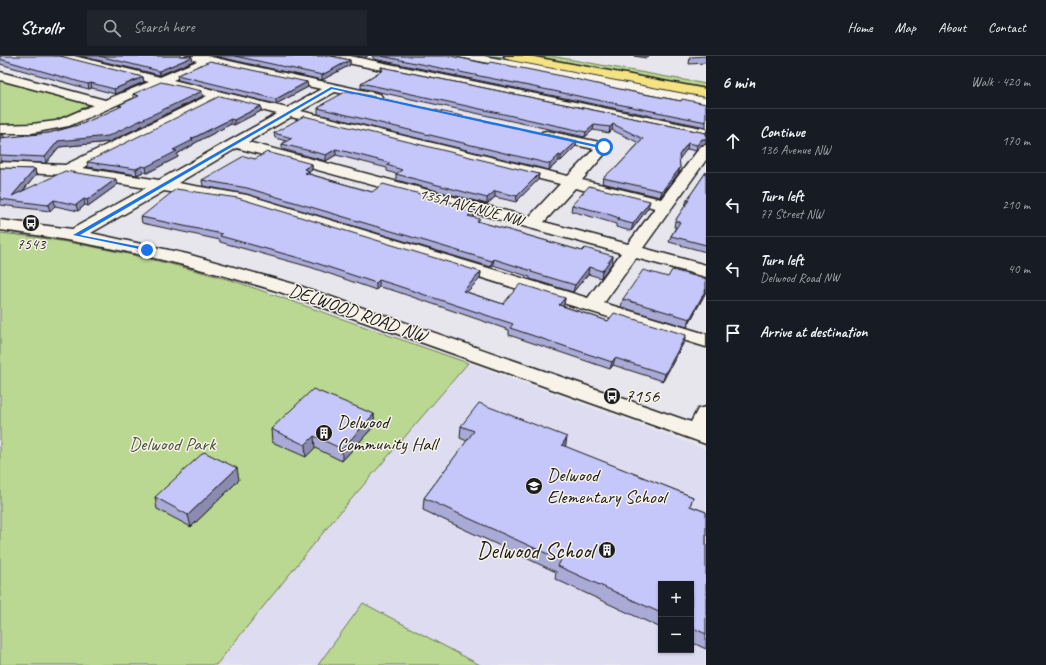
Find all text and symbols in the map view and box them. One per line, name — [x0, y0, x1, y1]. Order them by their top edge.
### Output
search box — [87, 10, 367, 46]
text: Strollr — [20, 16, 63, 40]
icon: search — [101, 17, 123, 39]
text: Search here — [133, 18, 195, 37]
text: Home — [847, 19, 873, 36]
text: Map — [895, 19, 916, 36]
text: About — [938, 19, 966, 36]
text: Contact — [988, 19, 1026, 36]
text: 6 min — [722, 72, 755, 93]
text: Walk · 420 m — [971, 74, 1030, 90]
text: Continue — [760, 123, 805, 142]
icon: ahead — [722, 130, 744, 152]
text: 170 m — [1002, 133, 1030, 149]
route start — [595, 138, 613, 156]
text: 136 Avenue NW — [760, 142, 831, 158]
street label: 135A AVENUE NW — [417, 183, 529, 231]
text: Turn left — [760, 187, 803, 206]
icon: left — [722, 194, 744, 216]
text: 210 m — [1002, 197, 1030, 213]
text: 77 Street NW — [760, 206, 823, 222]
bus stop icon: 7543 — [21, 213, 41, 233]
place label: 7543 — [17, 234, 47, 254]
route end — [138, 241, 156, 259]
text: Turn left — [760, 251, 803, 270]
icon: left — [722, 258, 744, 280]
text: 40 m — [1008, 261, 1030, 277]
text: Delwood Road NW — [760, 270, 840, 286]
street label: DELWOOD ROAD NW — [286, 278, 432, 349]
icon: arrive — [722, 322, 744, 344]
text: Arrive at destination — [760, 323, 867, 342]
place label: 7156 — [625, 384, 661, 408]
bus stop icon: 7156 — [602, 386, 622, 406]
place label: Delwood Community Hall — [337, 410, 441, 456]
building icon: Delwood Community Hall — [314, 423, 334, 443]
park label: Delwood Park — [129, 432, 216, 456]
place label: Delwood Elementary School — [547, 463, 669, 509]
school or university icon: Delwood Elementary School — [524, 476, 544, 496]
place label: Delwood School — [477, 536, 598, 565]
building icon: Delwood School — [597, 540, 617, 560]
map controls — [658, 581, 694, 653]
button: + — [658, 581, 694, 617]
button: − — [658, 617, 694, 653]

